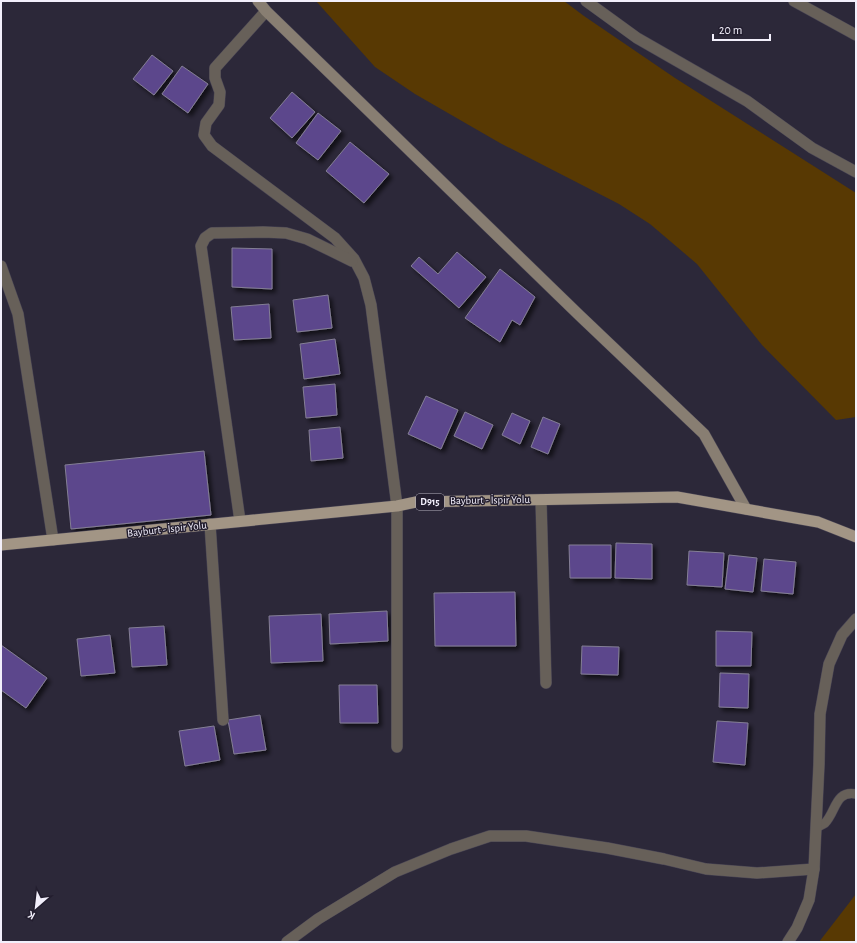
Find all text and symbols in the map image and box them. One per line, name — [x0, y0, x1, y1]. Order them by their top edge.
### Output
scale bar — [713, 16, 770, 42]
text: 20 m — [719, 24, 742, 36]
road number: D915 — [416, 494, 444, 510]
street label: Bayburt - İspir Yolu — [450, 494, 530, 506]
street label: Bayburt - İspir Yolu — [127, 519, 208, 539]
north arrow — [16, 887, 56, 927]
text: K — [26, 909, 37, 922]

